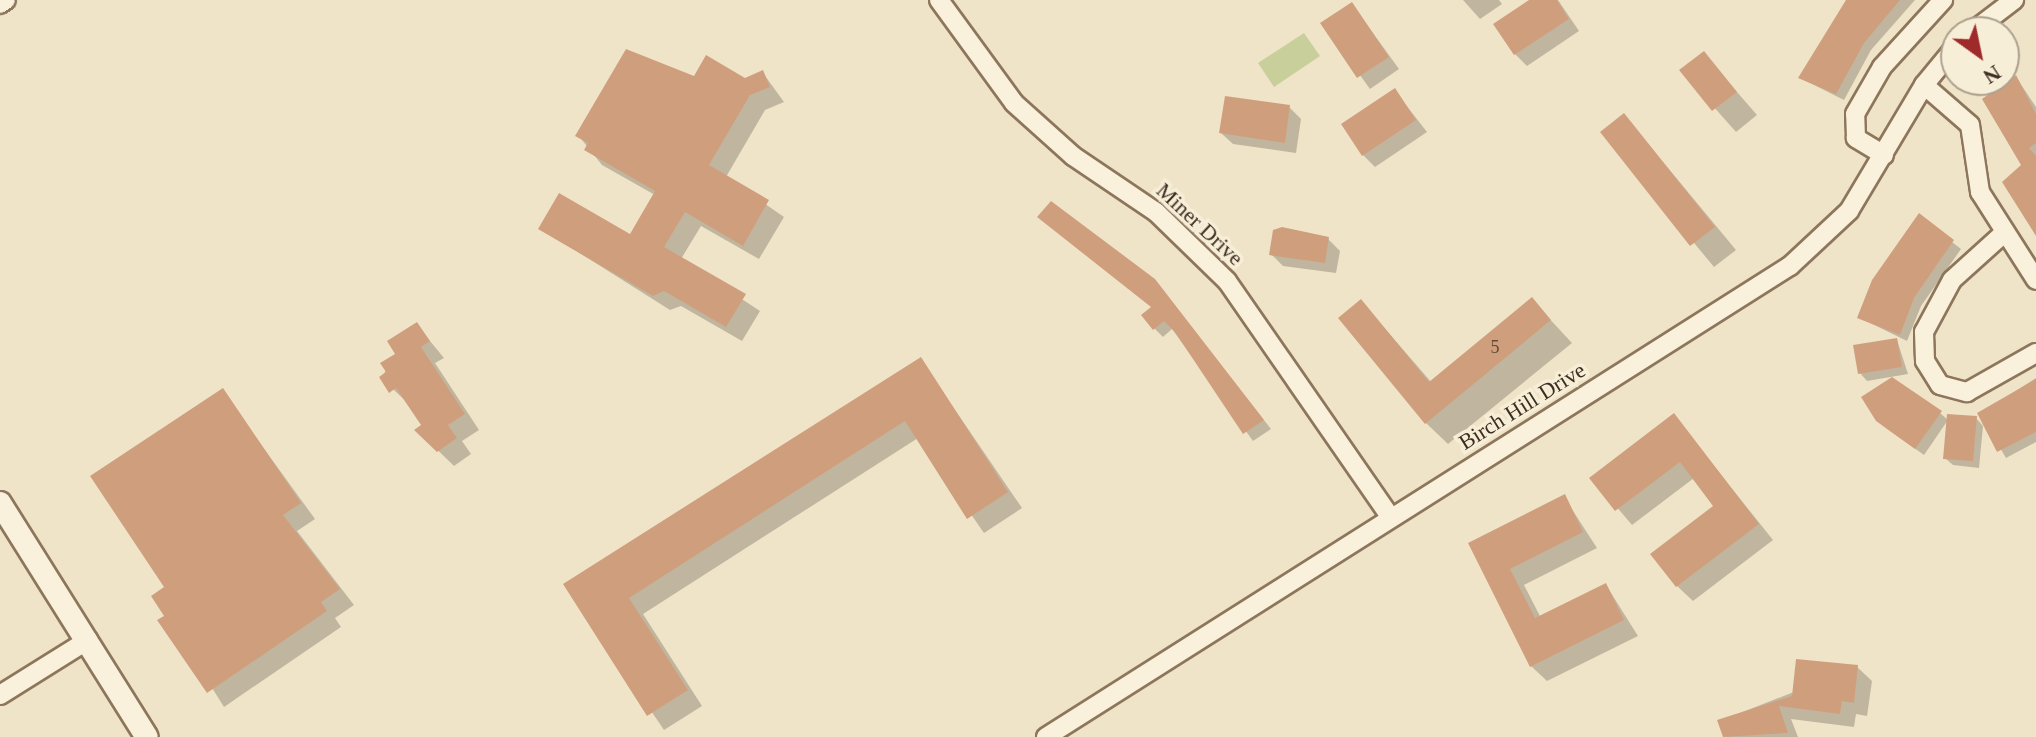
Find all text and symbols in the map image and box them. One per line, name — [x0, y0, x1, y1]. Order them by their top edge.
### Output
north arrow — [1940, 16, 2020, 96]
text: N — [1979, 60, 2006, 90]
street label: Miner Drive — [1151, 177, 1249, 271]
house number: 5 — [1490, 336, 1500, 358]
street label: Birch Hill Drive — [1454, 357, 1590, 455]

